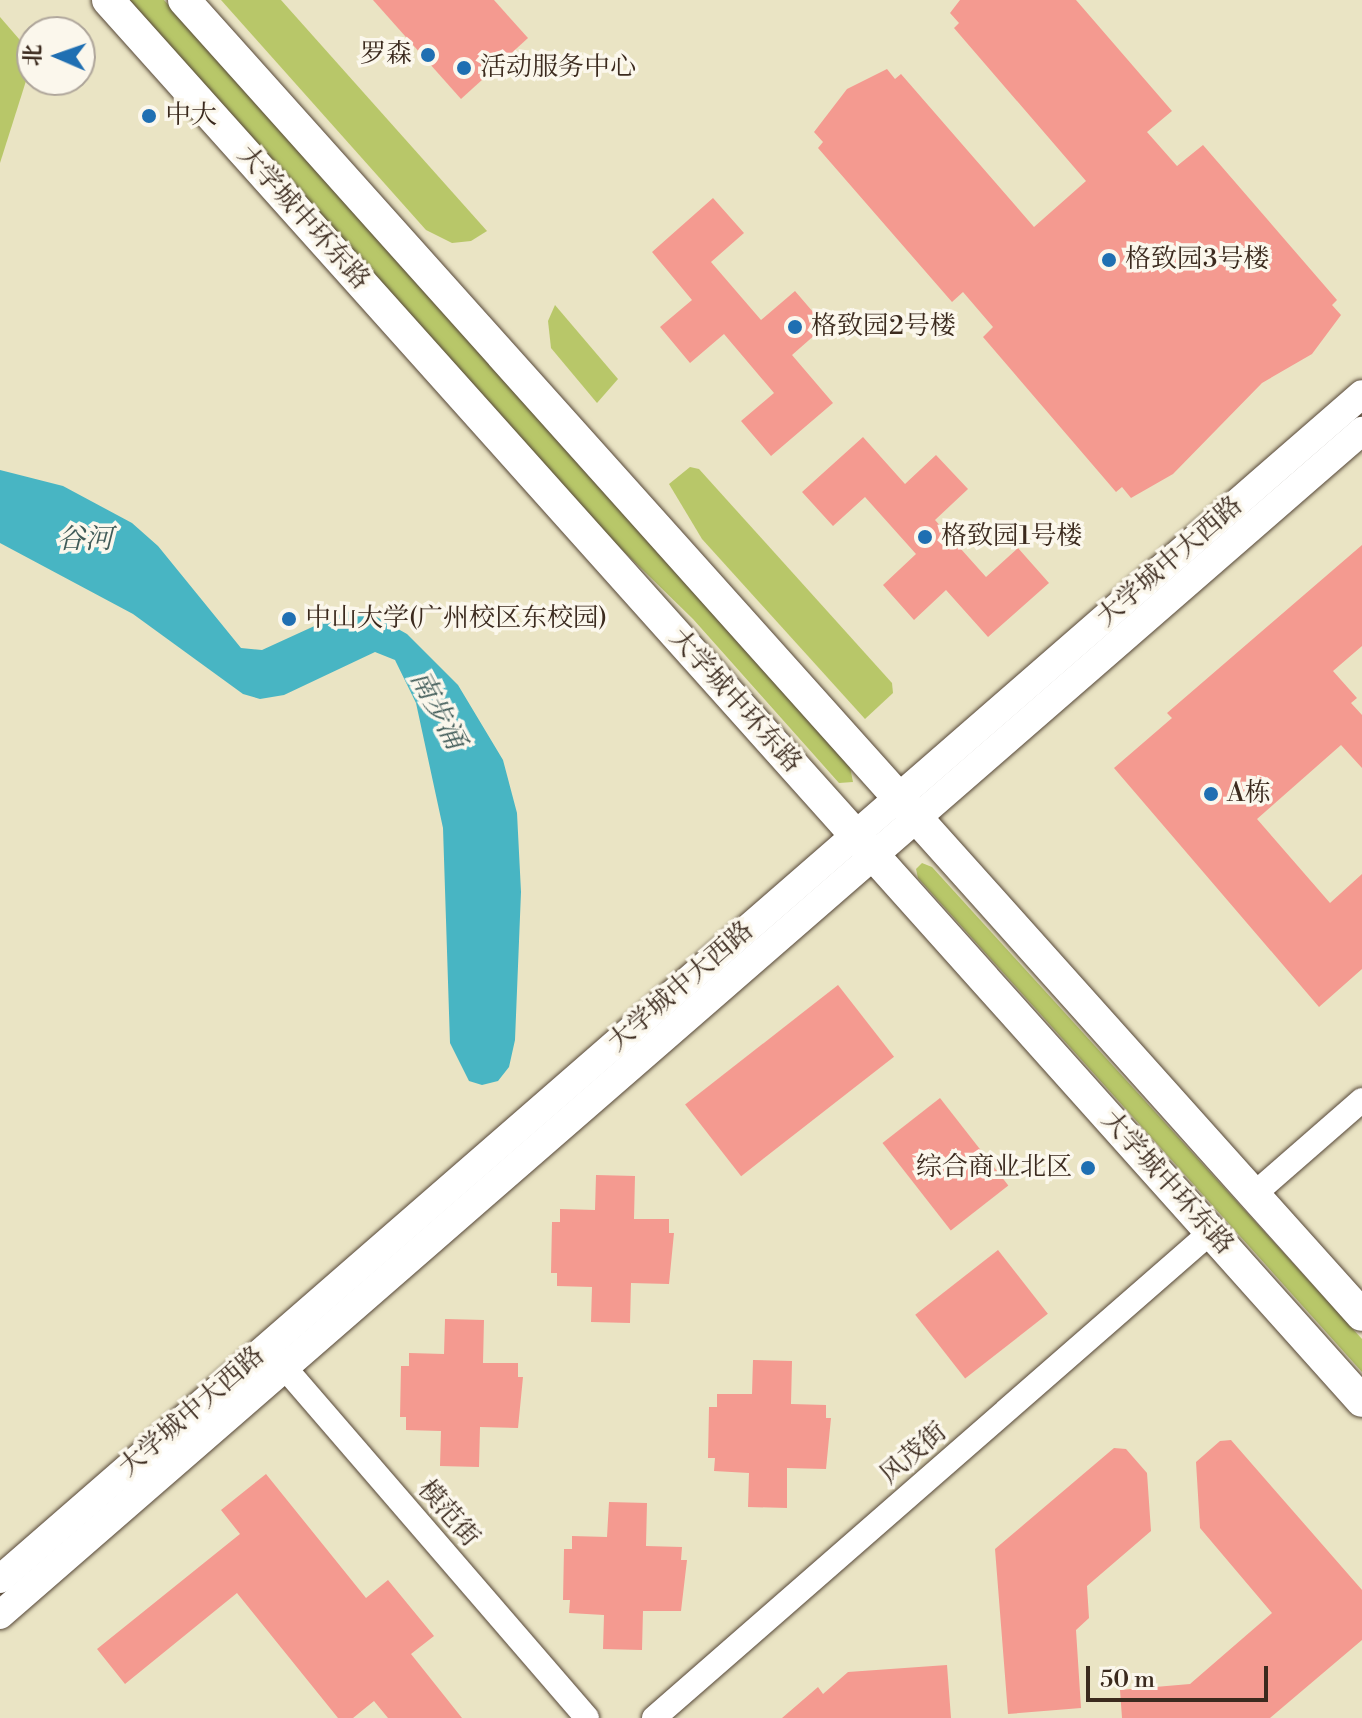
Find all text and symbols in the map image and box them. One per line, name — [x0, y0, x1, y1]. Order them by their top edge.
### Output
north arrow — [16, 16, 96, 96]
place label: 罗森 — [360, 39, 412, 71]
text: 北 — [20, 44, 47, 67]
marker: 罗森 — [419, 46, 437, 64]
place label: 活动服务中心 — [480, 52, 636, 84]
marker: 活动服务中心 — [455, 59, 473, 77]
place label: 中大 — [165, 100, 217, 132]
marker: 中大 — [140, 107, 158, 125]
street label: 大学城中环东路 — [231, 140, 375, 296]
place label: 格致园3号楼 — [1125, 244, 1269, 276]
marker: 格致园3号楼 — [1100, 251, 1118, 269]
place label: 格致园2号楼 — [811, 311, 956, 343]
marker: 格致园2号楼 — [786, 318, 804, 336]
street label: 大学城中大西路 — [1091, 491, 1249, 633]
place label: 格致园1号楼 — [941, 521, 1082, 553]
water label: 谷河 — [57, 523, 113, 557]
marker: 格致园1号楼 — [916, 528, 934, 546]
place label: 中山大学(广州校区东校园) — [305, 603, 607, 635]
marker: 中山大学(广州校区东校园) — [280, 610, 298, 628]
street label: 大学城中环东路 — [663, 623, 807, 779]
water label: 南步涌 — [402, 665, 472, 755]
place label: A栋 — [1227, 778, 1271, 810]
marker: A栋 — [1202, 785, 1220, 803]
street label: 大学城中大西路 — [602, 916, 760, 1058]
street label: 大学城中环东路 — [1095, 1105, 1239, 1261]
place label: 综合商业北区 — [916, 1152, 1072, 1184]
marker: 综合商业北区 — [1079, 1159, 1097, 1177]
street label: 大学城中大西路 — [113, 1341, 271, 1483]
street label: 风茂街 — [874, 1417, 954, 1491]
street label: 模范街 — [411, 1474, 485, 1554]
scale bar — [1090, 1650, 1272, 1700]
text: 50 m — [1100, 1665, 1155, 1695]

